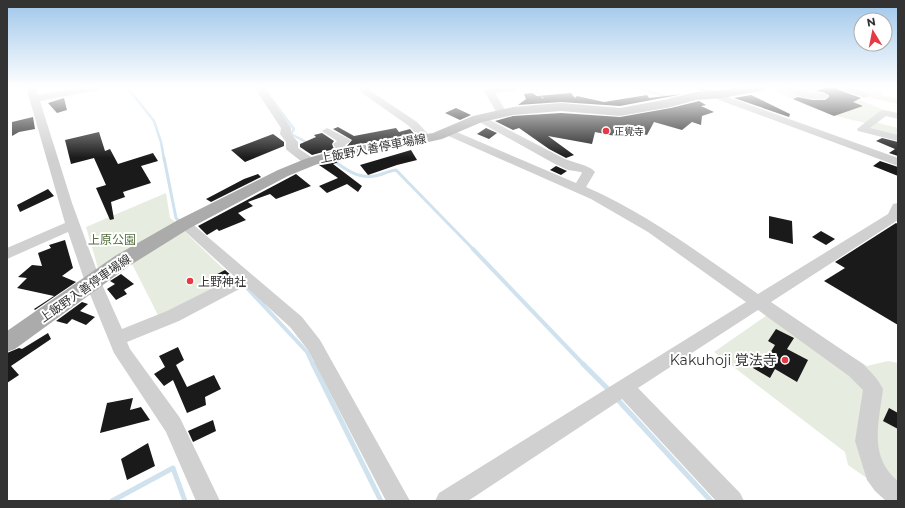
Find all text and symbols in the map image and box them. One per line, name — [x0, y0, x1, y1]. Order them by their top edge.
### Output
north arrow — [853, 12, 893, 52]
text: N — [866, 14, 877, 30]
place label: 正覺寺 — [614, 125, 644, 138]
marker: 正覺寺 — [601, 126, 611, 136]
street label: 上飯野入善停車場線 — [319, 130, 427, 166]
park label: 上原公園 — [88, 232, 136, 247]
street label: 上飯野入善停車場線 — [36, 251, 134, 325]
place label: 上野神社 — [198, 274, 246, 289]
marker: 上野神社 — [185, 276, 195, 286]
place label: Kakuhoji 覚法寺 — [670, 351, 777, 369]
marker: Kakuhoji 覚法寺 — [780, 355, 790, 365]

